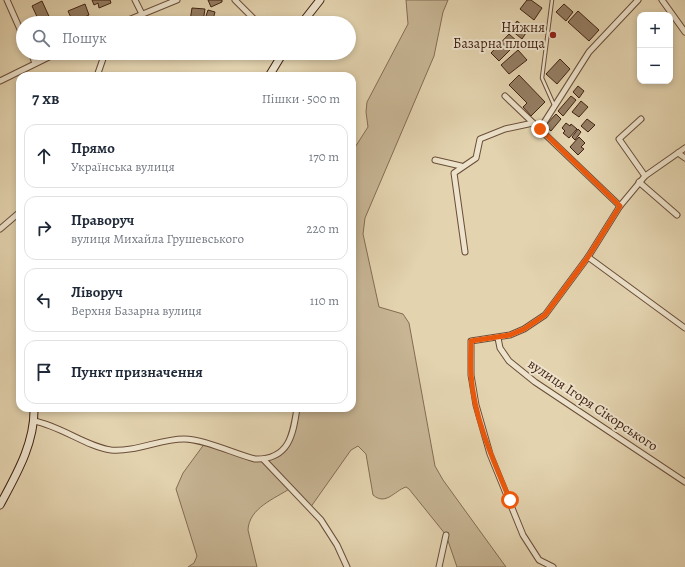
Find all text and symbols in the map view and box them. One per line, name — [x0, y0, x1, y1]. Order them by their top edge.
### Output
map controls — [637, 12, 673, 84]
button: + — [637, 12, 673, 48]
search box — [16, 16, 356, 60]
place label: Нижня Базарна площа — [453, 18, 546, 53]
icon: search — [30, 27, 52, 49]
text: Пошук — [62, 28, 107, 48]
marker: Нижня Базарна площа — [548, 30, 558, 40]
button: − — [637, 48, 673, 84]
text: 7 хв — [32, 87, 60, 110]
text: Пішки · 500 m — [262, 90, 340, 107]
route end — [531, 120, 549, 138]
text: Прямо — [71, 138, 115, 158]
icon: ahead — [33, 145, 55, 167]
text: 170 m — [309, 148, 339, 165]
text: Українська вулиця — [71, 158, 175, 175]
text: Праворуч — [71, 210, 134, 230]
icon: right — [33, 217, 55, 239]
text: 220 m — [306, 220, 339, 237]
text: вулиця Михайла Грушевського — [71, 230, 244, 247]
text: Ліворуч — [71, 282, 123, 302]
icon: left — [33, 289, 55, 311]
text: 110 m — [310, 292, 339, 309]
text: Верхня Базарна вулиця — [71, 302, 202, 319]
street label: вулиця Ігоря Сікорського — [524, 354, 662, 456]
icon: arrive — [33, 361, 55, 383]
text: Пункт призначення — [71, 362, 203, 382]
route start — [501, 491, 519, 509]

